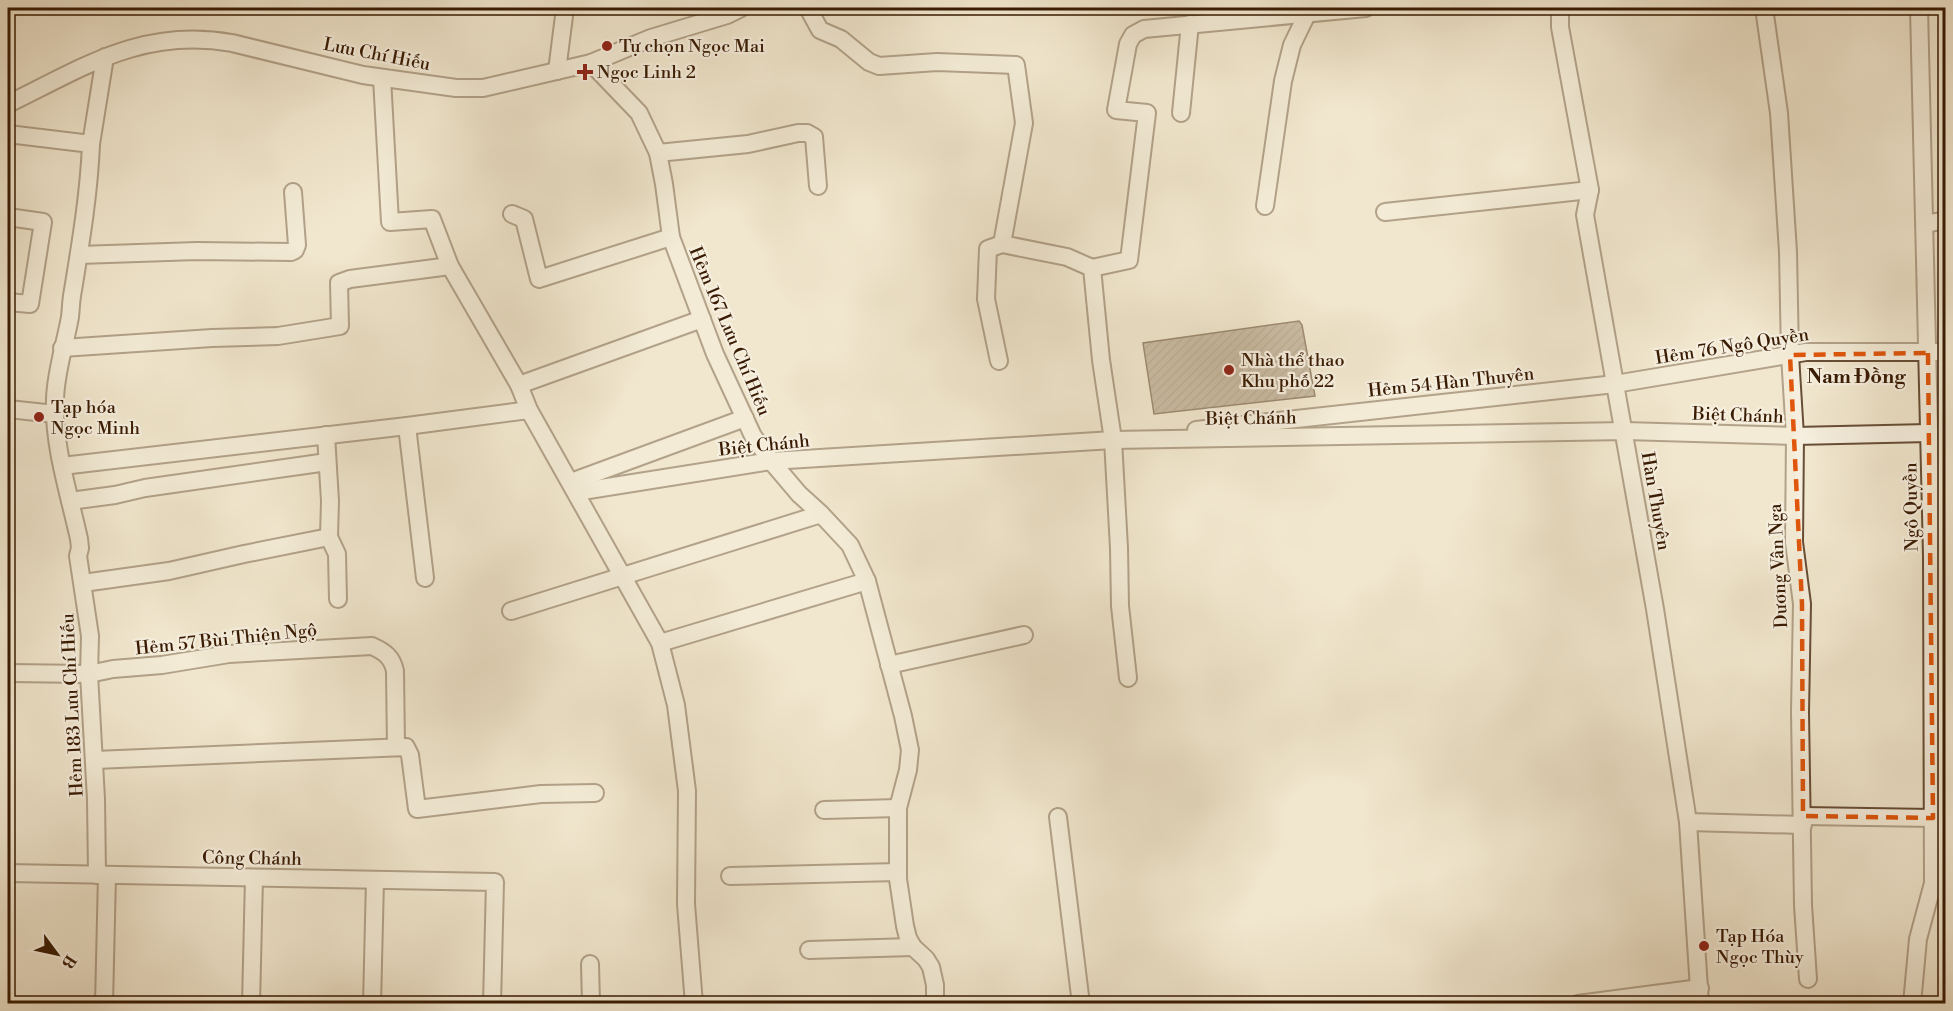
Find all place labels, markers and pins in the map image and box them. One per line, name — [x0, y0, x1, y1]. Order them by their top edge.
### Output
place label: Tự chọn Ngọc Mai — [619, 35, 765, 58]
marker: Tự chọn Ngọc Mai — [600, 39, 614, 53]
place label: Ngọc Linh 2 — [597, 61, 696, 84]
marker: Ngọc Linh 2 — [578, 65, 592, 79]
place label: Nhà thể thao Khu phố 22 — [1241, 349, 1345, 393]
marker: Nhà thể thao Khu phố 22 — [1222, 363, 1236, 377]
place label: Tạp hóa Ngọc Minh — [51, 396, 140, 440]
marker: Tạp hóa Ngọc Minh — [32, 410, 46, 424]
place label: Tạp Hóa Ngọc Thùy — [1716, 925, 1804, 969]
marker: Tạp Hóa Ngọc Thùy — [1697, 939, 1711, 953]

